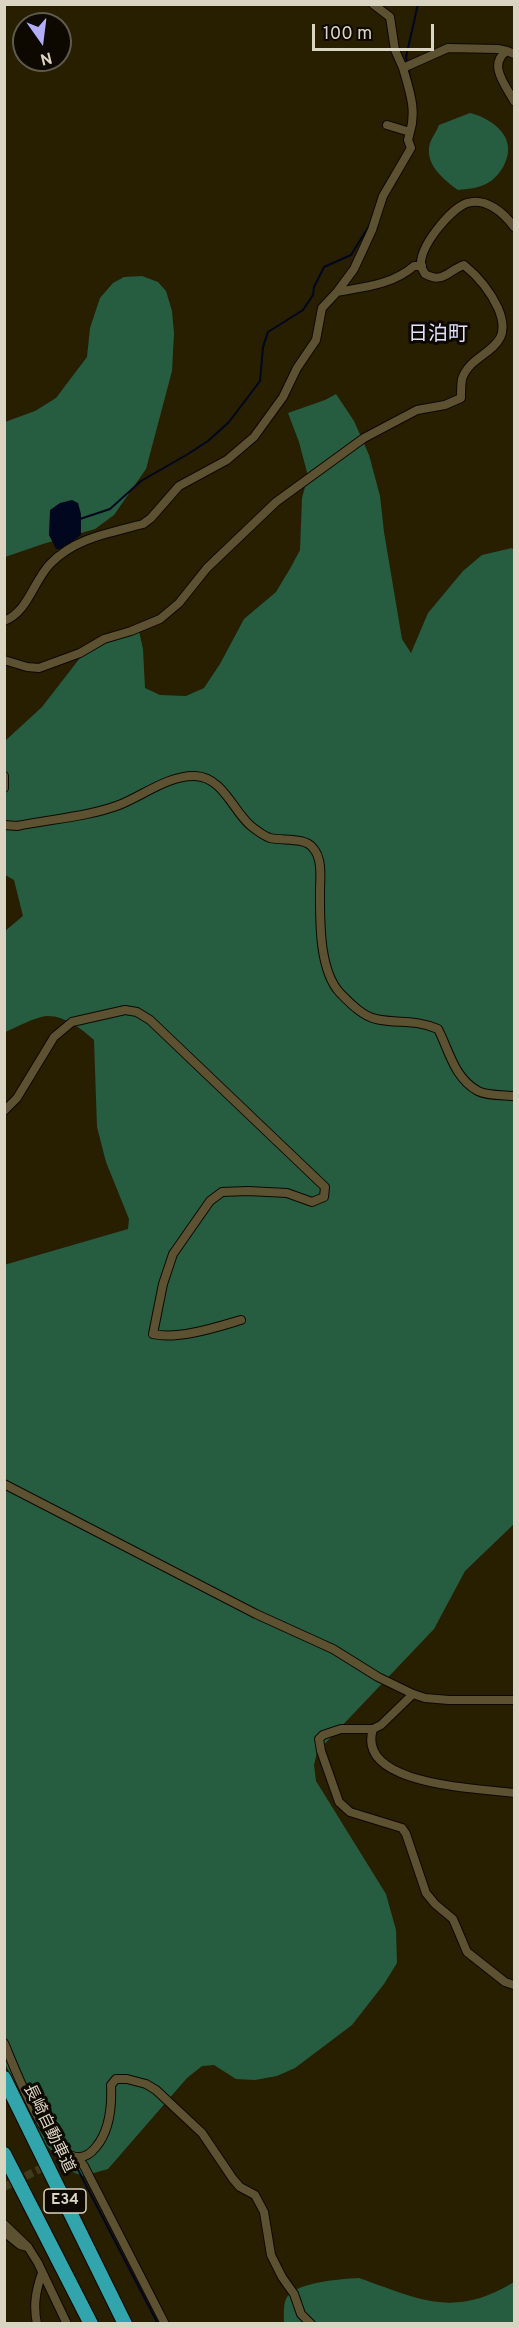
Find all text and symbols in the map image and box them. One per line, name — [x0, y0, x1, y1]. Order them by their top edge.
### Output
north arrow — [12, 12, 72, 72]
scale bar — [315, 12, 436, 50]
text: 100 m — [323, 23, 372, 46]
text: N — [38, 46, 54, 69]
district label: 日泊町 — [408, 324, 468, 348]
street label: 長崎自動車道 — [18, 2082, 78, 2176]
road number: E34 — [44, 2189, 86, 2213]

